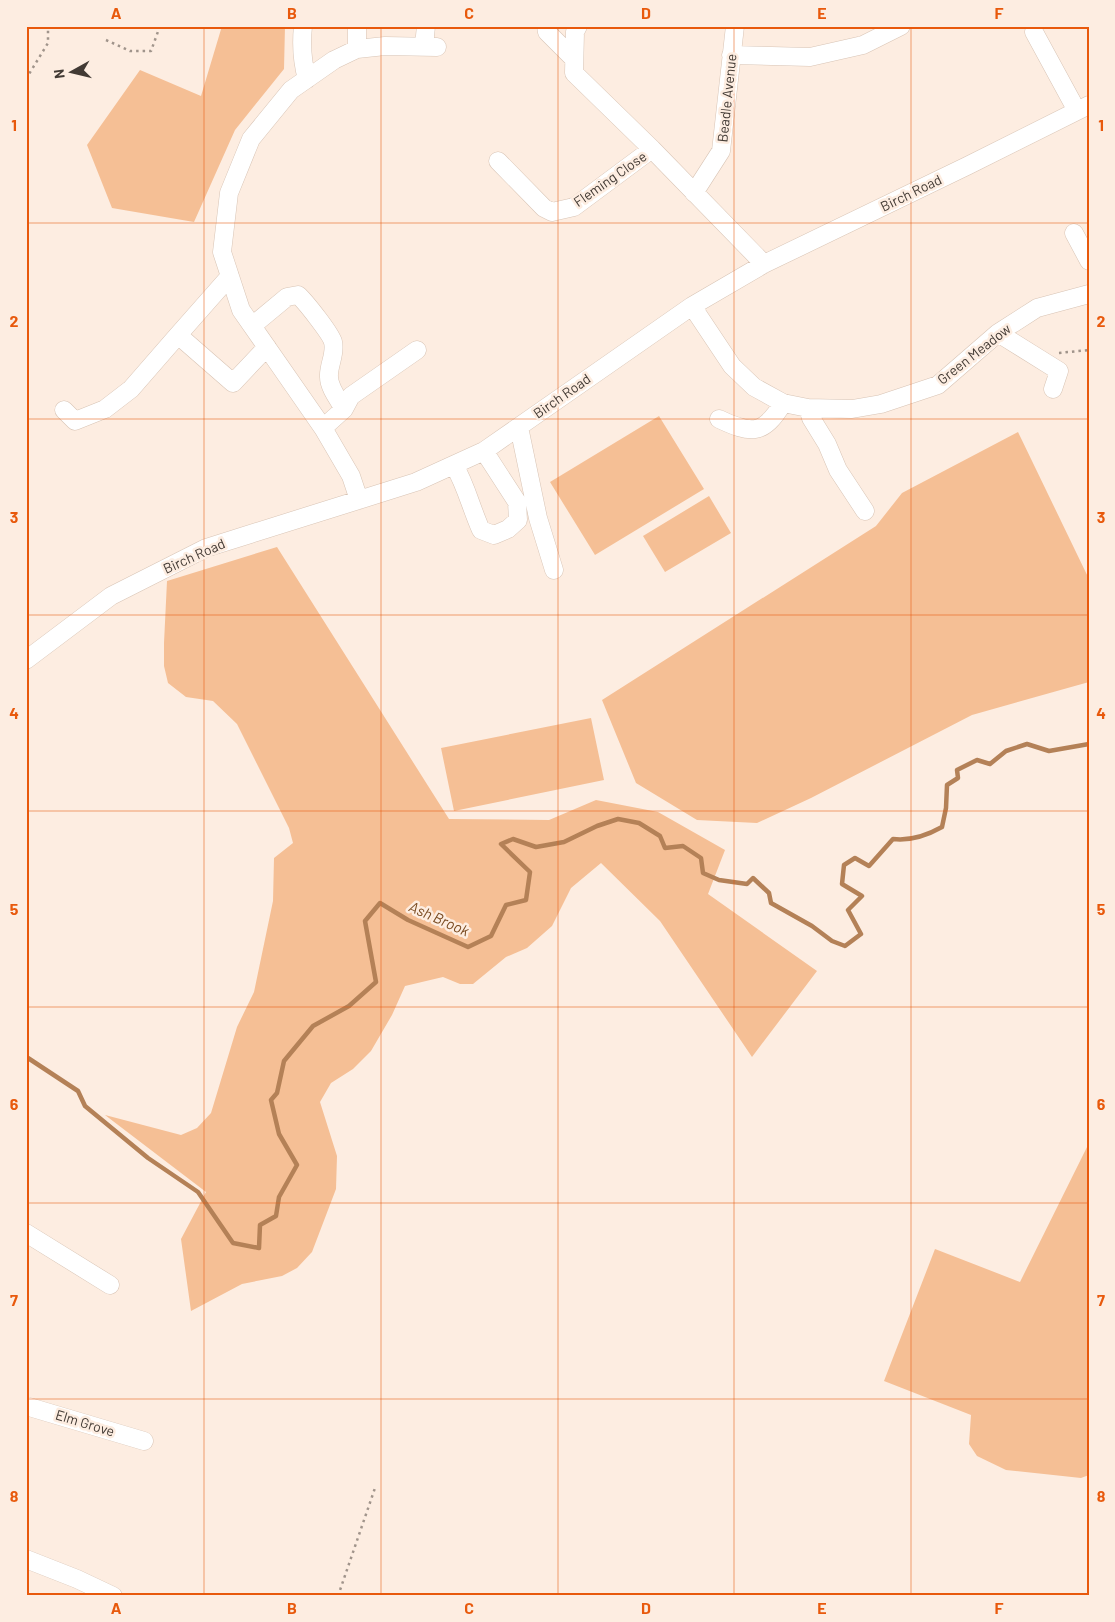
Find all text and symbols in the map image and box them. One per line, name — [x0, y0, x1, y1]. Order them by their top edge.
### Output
text: A — [111, 3, 122, 22]
text: B — [287, 3, 297, 22]
text: C — [464, 3, 474, 22]
text: D — [641, 3, 651, 22]
text: E — [817, 3, 827, 22]
text: F — [995, 3, 1004, 22]
north arrow — [48, 48, 98, 98]
street label: Beadle Avenue — [713, 53, 740, 143]
text: N — [50, 68, 68, 80]
text: 1 — [11, 115, 17, 134]
text: 1 — [1098, 115, 1104, 134]
street label: Fleming Close — [570, 147, 649, 210]
street label: Birch Road — [877, 170, 944, 215]
text: 2 — [10, 311, 19, 330]
text: 2 — [1097, 311, 1106, 330]
street label: Green Meadow — [934, 320, 1014, 388]
street label: Birch Road — [530, 370, 594, 421]
text: 3 — [10, 507, 18, 526]
text: 3 — [1097, 507, 1105, 526]
street label: Birch Road — [160, 534, 227, 577]
text: 4 — [9, 703, 19, 722]
text: 4 — [1096, 703, 1106, 722]
water label: Ash Brook — [406, 897, 473, 940]
text: 5 — [10, 899, 19, 918]
text: 5 — [1097, 899, 1106, 918]
text: 6 — [10, 1094, 19, 1113]
text: 6 — [1097, 1094, 1106, 1113]
text: 7 — [10, 1290, 18, 1309]
text: 7 — [1097, 1290, 1105, 1309]
street label: Elm Grove — [54, 1405, 117, 1440]
text: 8 — [10, 1486, 19, 1505]
text: 8 — [1097, 1486, 1106, 1505]
text: A — [111, 1598, 122, 1617]
text: B — [287, 1598, 297, 1617]
text: C — [464, 1598, 474, 1617]
text: D — [641, 1598, 651, 1617]
text: E — [817, 1598, 827, 1617]
text: F — [995, 1598, 1004, 1617]

